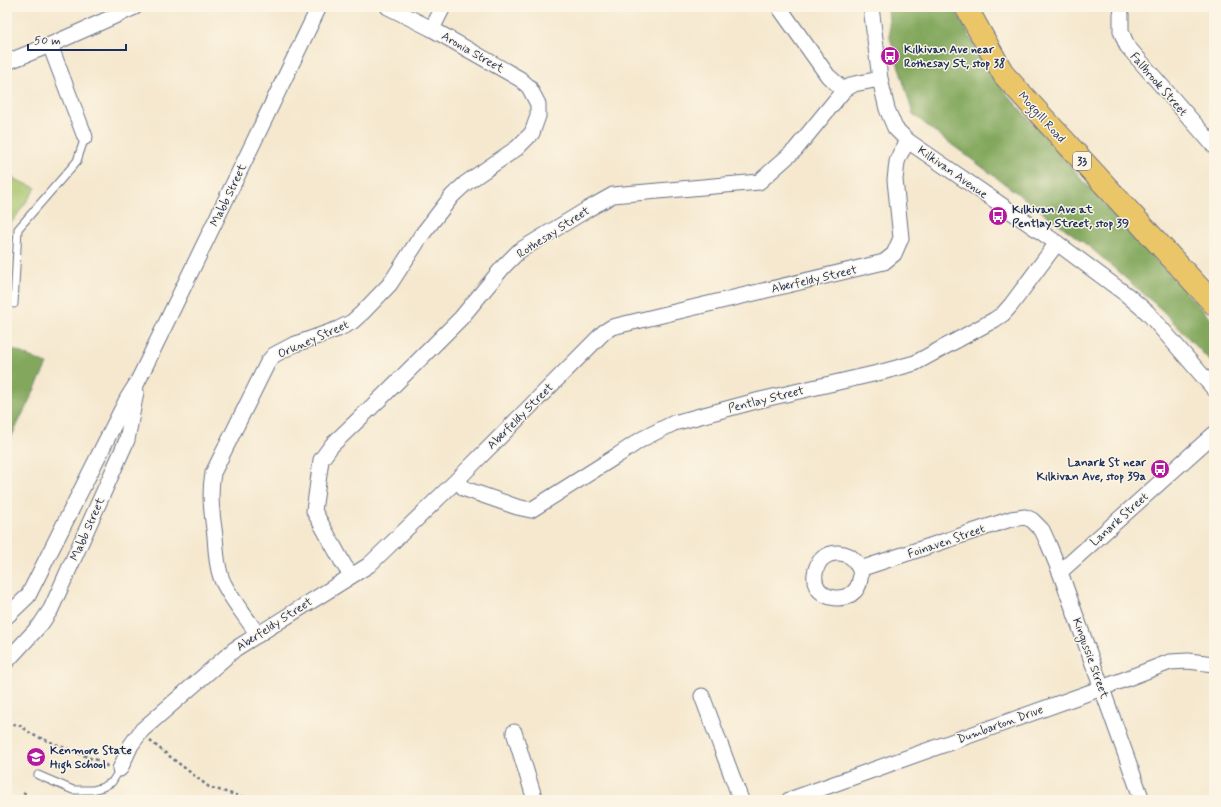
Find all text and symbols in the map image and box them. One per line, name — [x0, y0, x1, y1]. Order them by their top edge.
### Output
scale bar — [28, 26, 126, 52]
street label: Aronia Street — [438, 29, 507, 77]
text: 50 m — [34, 33, 61, 49]
place label: Kilkivan Ave near Rothesay St, stop 38 — [904, 42, 1006, 72]
bus stop icon: Kilkivan Ave near Rothesay St, stop 38 — [879, 45, 901, 67]
street label: Fallbrook Street — [1126, 49, 1191, 120]
street label: Moggill Road — [1013, 89, 1069, 147]
street label: Kilkivan Avenue — [914, 143, 991, 203]
road number: 33 — [1073, 152, 1091, 170]
street label: Mabb Street — [207, 161, 251, 229]
place label: Kilkivan Ave at Pentlay Street, stop 39 — [1012, 202, 1129, 232]
street label: Rothesay Street — [514, 203, 593, 262]
bus stop icon: Kilkivan Ave at Pentlay Street, stop 39 — [987, 205, 1009, 227]
street label: Aberfeldy Street — [770, 262, 859, 298]
street label: Orkney Street — [275, 317, 352, 363]
street label: Aberfeldy Street — [484, 380, 558, 453]
street label: Pentlay Street — [727, 383, 806, 417]
place label: Lanark St near Kilkivan Ave, stop 39a — [1036, 455, 1147, 485]
bus stop icon: Lanark St near Kilkivan Ave, stop 39a — [1149, 458, 1171, 480]
street label: Lanark Street — [1087, 489, 1153, 550]
street label: Mabb Street — [67, 495, 109, 564]
street label: Foinaven Street — [906, 521, 988, 563]
street label: Aberfeldy Street — [233, 594, 316, 655]
street label: Kingussie Street — [1068, 616, 1112, 701]
street label: Dumbarton Drive — [955, 702, 1045, 748]
place label: Kenmore State High School — [50, 743, 133, 774]
school or university icon: Kenmore State High School — [25, 746, 47, 768]

